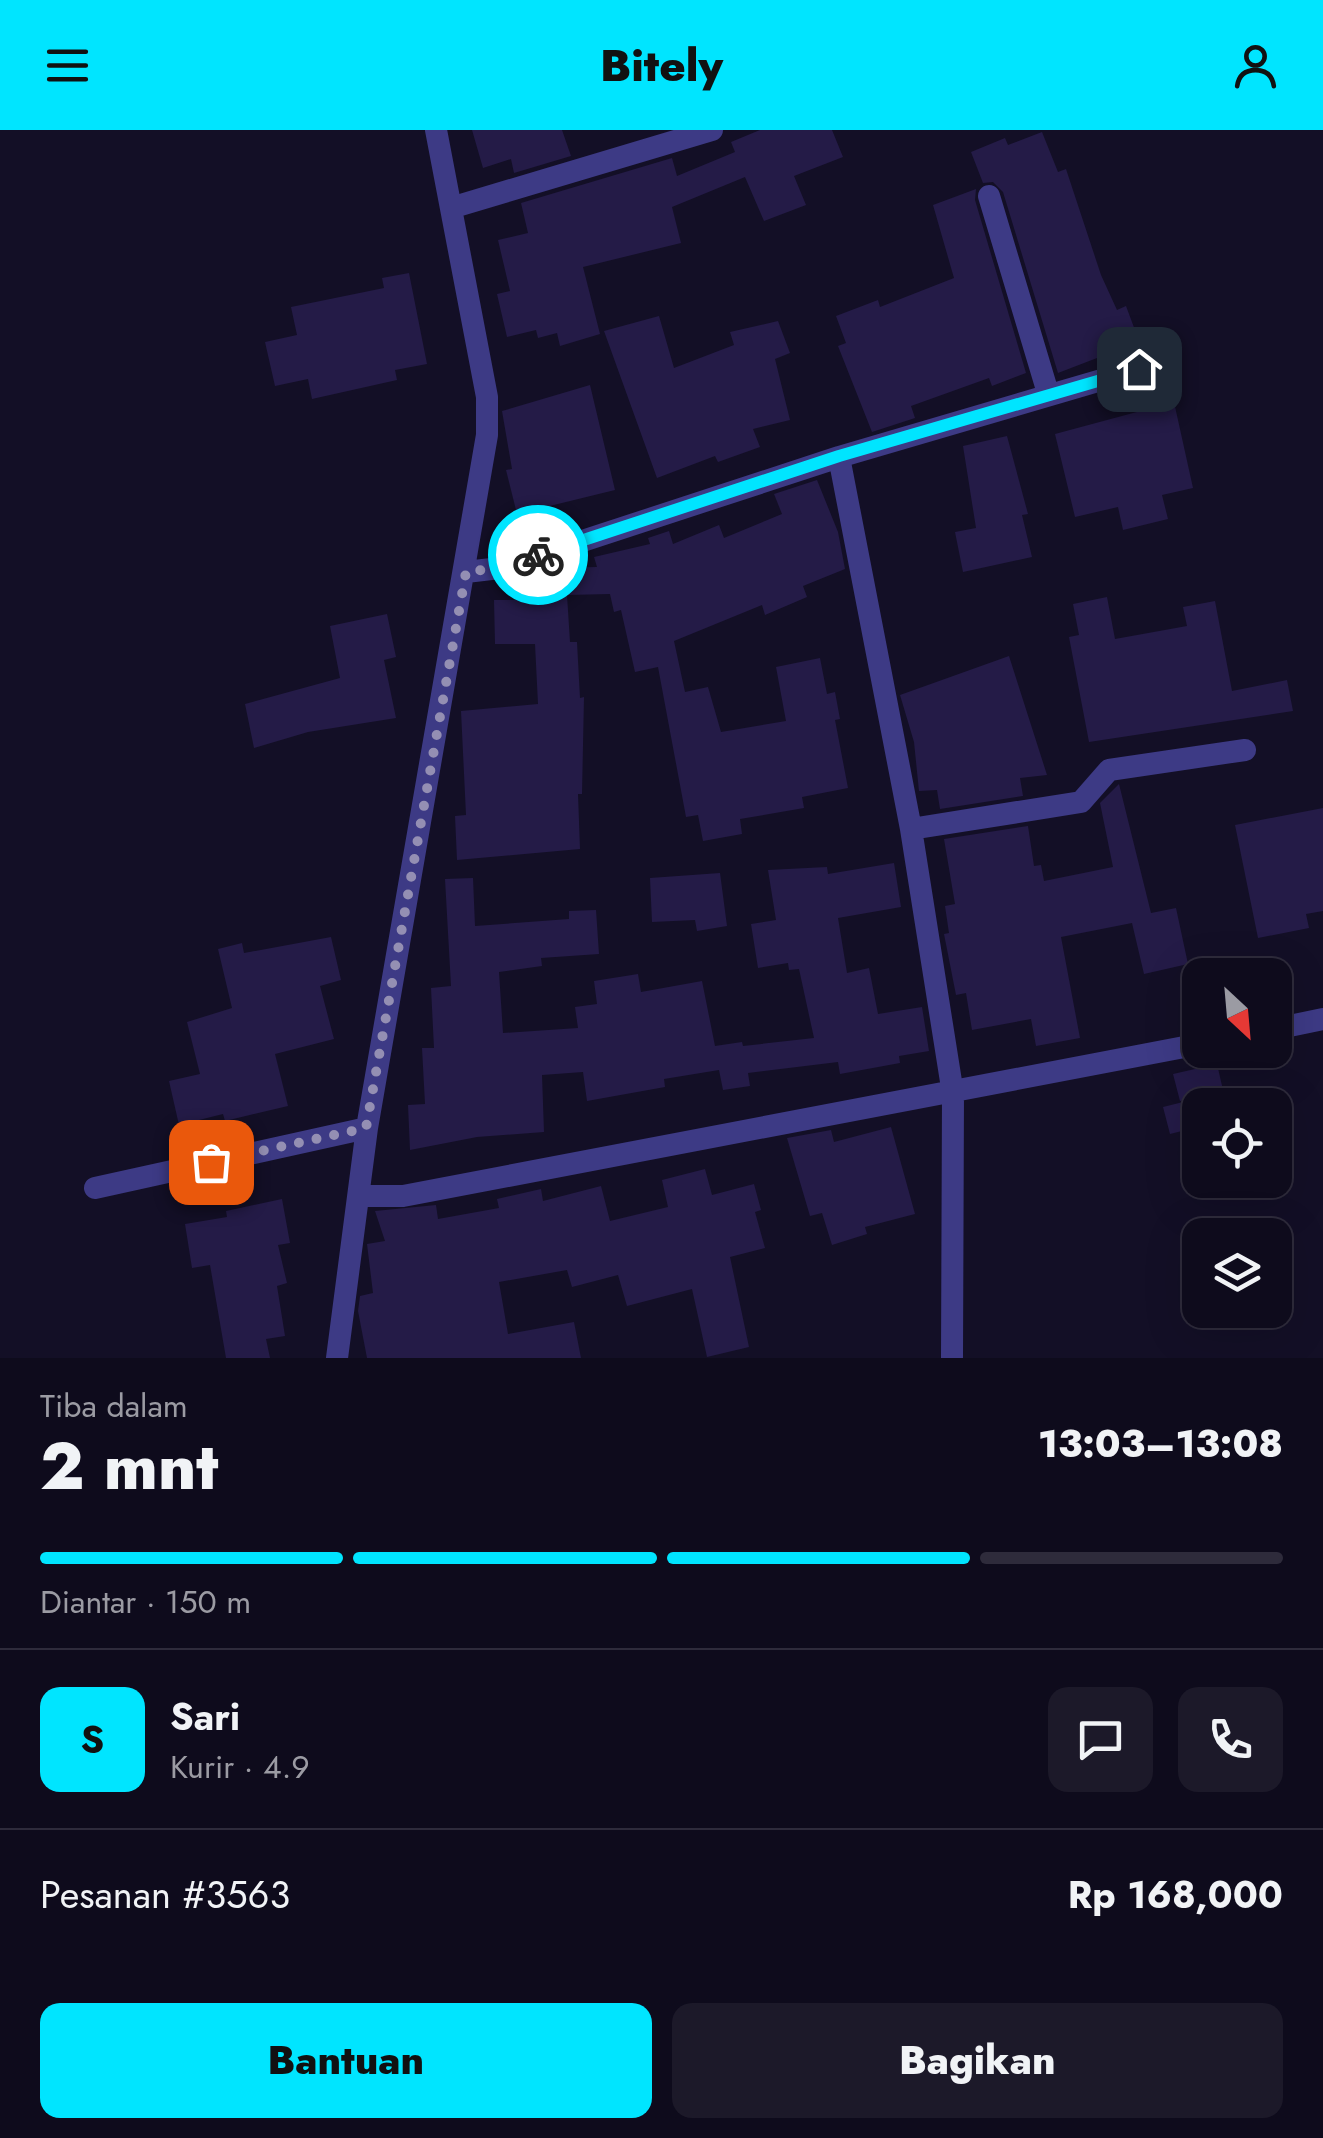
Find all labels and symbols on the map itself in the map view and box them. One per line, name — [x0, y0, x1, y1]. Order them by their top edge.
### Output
pin — [1097, 327, 1182, 412]
courier — [488, 505, 588, 605]
north arrow — [1182, 958, 1292, 1068]
pin — [169, 1120, 254, 1205]

